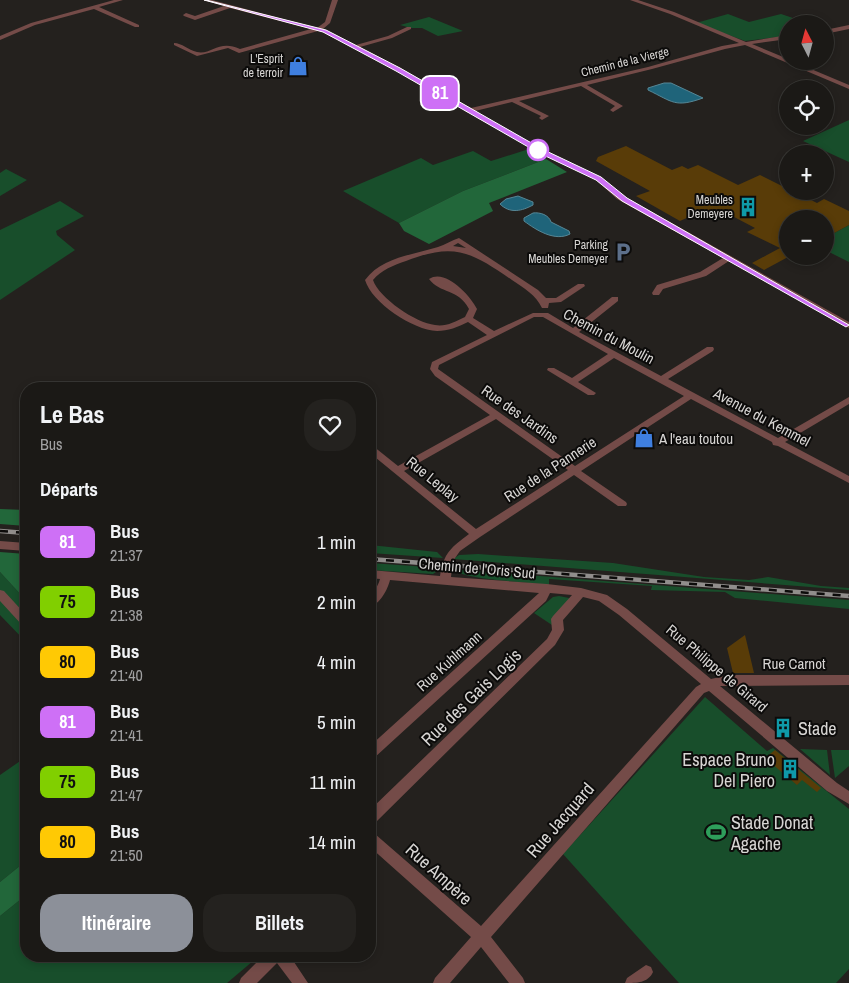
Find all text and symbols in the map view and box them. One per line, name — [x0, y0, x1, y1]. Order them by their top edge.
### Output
north arrow — [779, 15, 834, 70]
map controls — [779, 15, 834, 265]
street label: Chemin de la Vierge — [579, 43, 671, 81]
place label: L'Esprit de terroir — [243, 51, 284, 81]
shop icon: L'Esprit de terroir — [287, 55, 309, 77]
line badge: 81 — [418, 77, 462, 109]
text: 81 — [432, 80, 448, 105]
button: locate — [779, 80, 834, 135]
unlabelled marker — [527, 139, 549, 161]
button: + — [779, 145, 834, 200]
place label: Meubles Demeyere — [688, 192, 733, 222]
building icon: Meubles Demeyere — [737, 196, 759, 218]
button: − — [779, 210, 834, 265]
place label: Parking Meubles Demeyer — [528, 237, 609, 267]
parking icon: Parking Meubles Demeyer — [612, 241, 634, 263]
street label: Chemin du Moulin — [560, 303, 658, 369]
street label: Rue des Jardins — [477, 380, 563, 448]
street label: Avenue du Kemmel — [709, 382, 814, 451]
text: Le Bas — [40, 398, 105, 430]
button: heart — [304, 399, 356, 451]
shop icon: A l'eau toutou — [633, 427, 655, 449]
place label: A l'eau toutou — [658, 428, 733, 449]
street label: Rue de la Pannerie — [500, 431, 600, 507]
text: Bus — [40, 433, 63, 455]
street label: Rue Leplay — [402, 451, 464, 507]
text: Départs — [40, 476, 98, 502]
text: Bus — [110, 518, 139, 544]
text: 81 — [59, 529, 76, 554]
text: 1 min — [317, 529, 356, 555]
text: 21:37 — [110, 544, 143, 566]
street label: Chemin de l'Oris Sud — [418, 552, 536, 584]
text: Bus — [110, 578, 139, 604]
text: 75 — [59, 589, 76, 614]
text: 2 min — [317, 589, 356, 615]
text: 21:38 — [110, 604, 143, 626]
street label: Rue Philippe de Girard — [662, 619, 772, 717]
street label: Rue Kuhlmann — [412, 626, 486, 696]
text: Bus — [110, 638, 139, 664]
street label: Rue des Gais Logis — [415, 643, 527, 751]
text: 80 — [59, 649, 76, 674]
text: 4 min — [317, 649, 356, 675]
street label: Rue Carnot — [763, 653, 826, 674]
text: 21:40 — [110, 664, 143, 686]
text: Bus — [110, 698, 139, 724]
text: 81 — [59, 709, 76, 734]
text: 5 min — [317, 709, 356, 735]
place label: Stade — [798, 716, 837, 741]
building icon: Stade — [772, 717, 794, 739]
text: 21:41 — [110, 724, 143, 746]
place label: Espace Bruno Del Piero — [682, 747, 775, 793]
text: Bus — [110, 758, 139, 784]
building icon: Espace Bruno Del Piero — [779, 758, 801, 780]
text: 75 — [59, 769, 76, 794]
text: 11 min — [310, 769, 356, 795]
street label: Rue Jacquard — [520, 777, 600, 863]
text: 21:47 — [110, 784, 143, 806]
place label: Stade Donat Agache — [730, 810, 813, 856]
text: Bus — [110, 818, 139, 844]
sports icon: Stade Donat Agache — [705, 821, 727, 843]
text: 80 — [59, 829, 76, 854]
text: 14 min — [308, 829, 356, 855]
street label: Rue Ampère — [400, 837, 478, 911]
text: 21:50 — [110, 844, 143, 866]
button: Itinéraire — [40, 894, 193, 952]
button: Billets — [203, 894, 356, 952]

